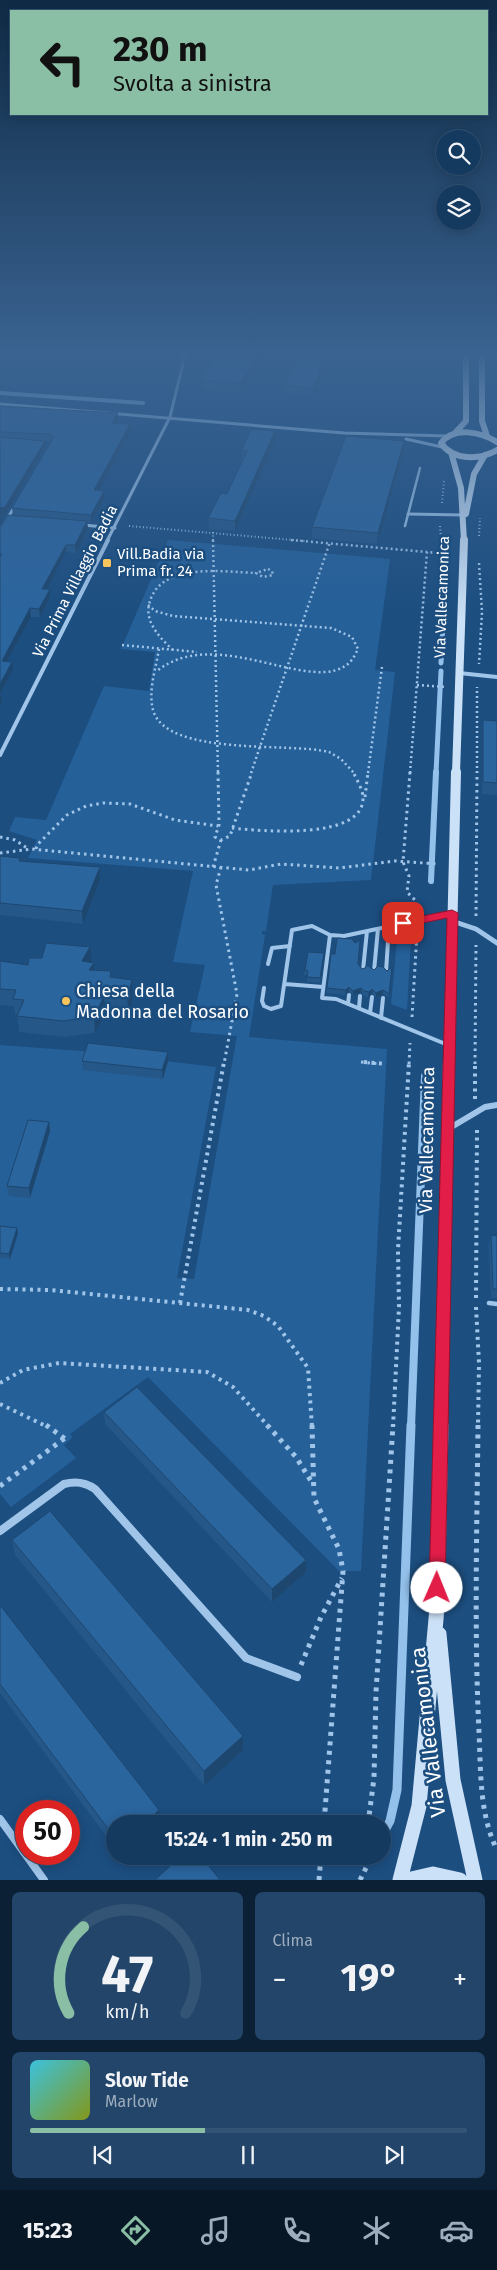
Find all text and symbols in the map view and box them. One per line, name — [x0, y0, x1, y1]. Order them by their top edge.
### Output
text: 230 m — [113, 28, 207, 70]
icon: left — [30, 30, 95, 95]
text: Svolta a sinistra — [113, 70, 272, 97]
map controls — [436, 130, 481, 230]
button: search — [436, 130, 481, 175]
button: layers — [436, 185, 481, 230]
street label: Via Prima Villaggio Badia — [29, 502, 121, 660]
street label: Via Vallecamonica — [431, 536, 453, 658]
place label: Vill.Badia via Prima fr. 24 — [117, 545, 204, 580]
marker: Vill.Badia via Prima fr. 24 — [101, 557, 113, 569]
pin — [382, 902, 424, 944]
icon: arrive — [389, 909, 417, 937]
place label: Chiesa della Madonna del Rosario — [76, 980, 249, 1023]
marker: Chiesa della Madonna del Rosario — [60, 995, 72, 1007]
street label: Via Vallecamonica — [415, 1066, 439, 1214]
position arrow — [410, 1561, 462, 1613]
street label: Via Vallecamonica — [405, 1645, 451, 1819]
speed limit sign: 50 — [15, 1800, 80, 1865]
text: 15:24 · 1 min · 250 m — [164, 1828, 333, 1851]
text: Clima — [273, 1931, 313, 1950]
text: 47 — [101, 1943, 153, 2006]
text: 19° — [340, 1955, 399, 2001]
text: − — [273, 1963, 287, 1996]
text: + — [453, 1963, 467, 1996]
text: km/h — [105, 2001, 149, 2023]
text: Slow Tide — [105, 2069, 189, 2092]
text: Marlow — [105, 2092, 158, 2111]
icon: previous — [89, 2141, 117, 2169]
icon: pause — [234, 2141, 262, 2169]
icon: next — [380, 2141, 408, 2169]
icon: directions — [118, 2213, 153, 2248]
icon: music — [198, 2213, 233, 2248]
icon: phone — [279, 2213, 314, 2248]
icon: climate — [359, 2213, 394, 2248]
icon: car — [439, 2213, 474, 2248]
text: 15:23 — [23, 2217, 73, 2244]

